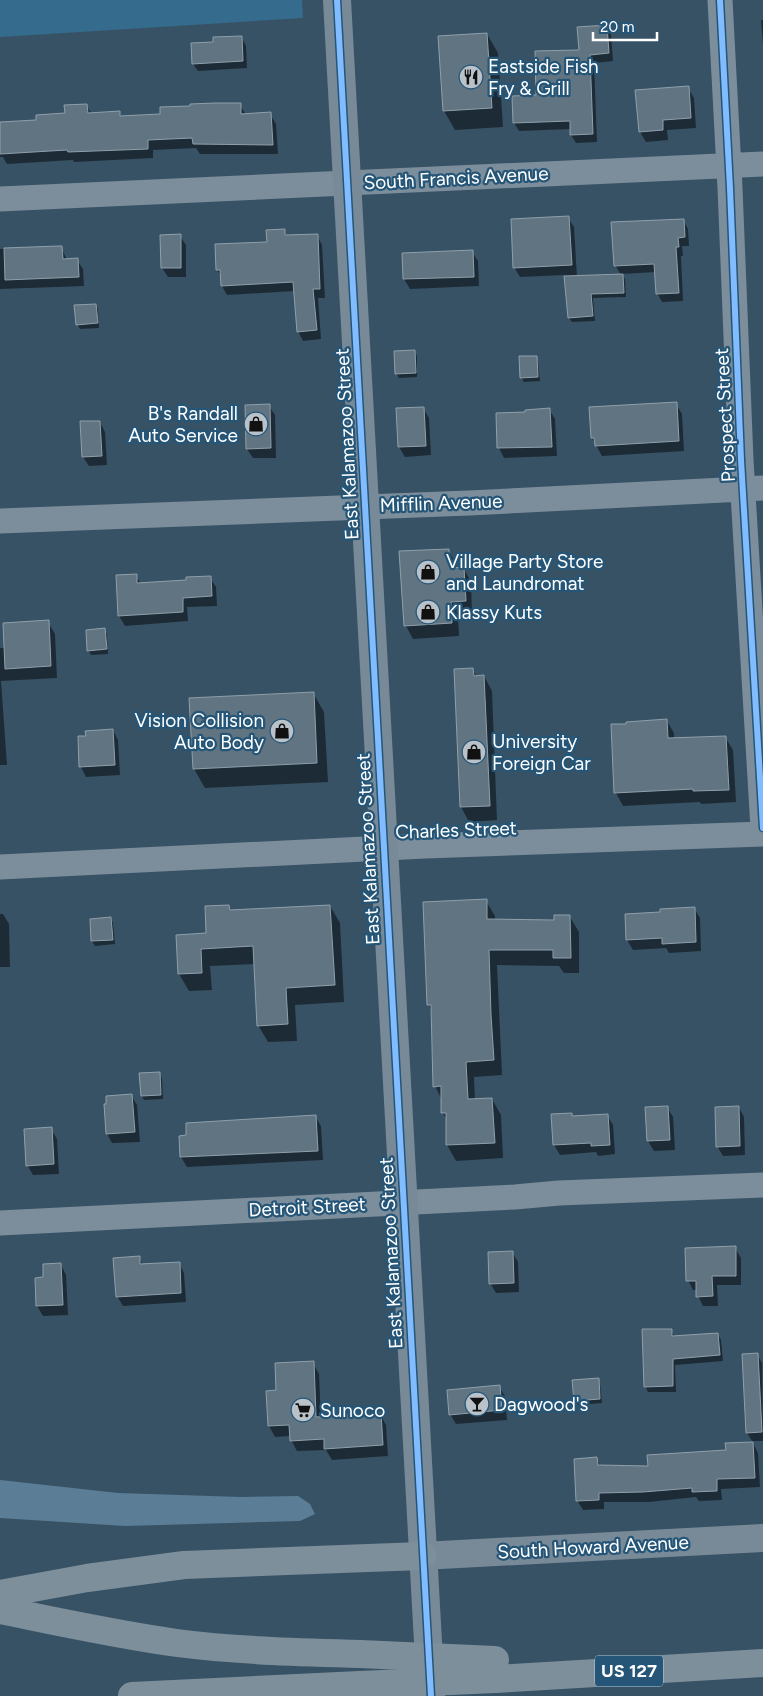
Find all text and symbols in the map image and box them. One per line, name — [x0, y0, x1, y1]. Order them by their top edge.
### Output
scale bar — [593, 10, 657, 42]
text: 20 m — [600, 18, 634, 36]
place label: Eastside Fish Fry & Grill — [488, 55, 599, 100]
restaurant icon: Eastside Fish Fry & Grill — [458, 64, 484, 90]
street label: South Francis Avenue — [363, 162, 549, 194]
street label: Prospect Street — [710, 347, 740, 483]
street label: East Kalamazoo Street — [330, 348, 364, 540]
place label: B's Randall Auto Service — [128, 402, 238, 447]
shop icon: B's Randall Auto Service — [243, 411, 269, 437]
street label: Mifflin Avenue — [379, 489, 503, 517]
place label: Village Party Store and Laundromat — [446, 550, 603, 595]
shop icon: Village Party Store and Laundromat — [415, 559, 441, 585]
shop icon: Klassy Kuts — [415, 599, 441, 625]
place label: Klassy Kuts — [446, 601, 542, 624]
place label: Vision Collision Auto Body — [134, 709, 264, 754]
shop icon: Vision Collision Auto Body — [269, 718, 295, 744]
place label: University Foreign Car — [492, 730, 591, 775]
shop icon: University Foreign Car — [461, 739, 487, 765]
street label: East Kalamazoo Street — [351, 753, 385, 945]
street label: Charles Street — [395, 816, 517, 844]
street label: East Kalamazoo Street — [374, 1157, 408, 1349]
street label: Detroit Street — [248, 1192, 366, 1222]
bar icon: Dagwood's — [464, 1391, 490, 1417]
place label: Dagwood's — [494, 1393, 589, 1416]
supermarket icon: Sunoco — [290, 1397, 316, 1423]
place label: Sunoco — [320, 1399, 385, 1422]
street label: South Howard Avenue — [497, 1531, 689, 1563]
road number: US 127 — [595, 1655, 663, 1686]

